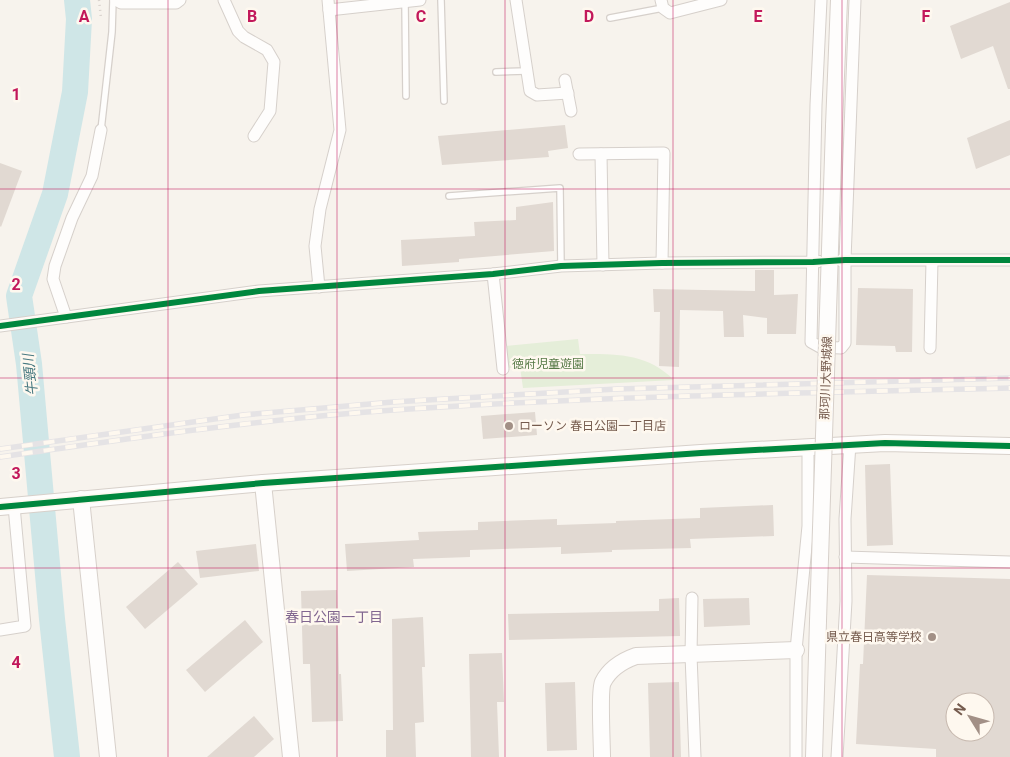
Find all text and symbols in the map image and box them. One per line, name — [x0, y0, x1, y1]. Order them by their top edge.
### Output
text: A — [79, 7, 90, 26]
text: B — [247, 7, 257, 26]
text: C — [416, 7, 426, 26]
text: D — [584, 7, 594, 26]
text: E — [754, 7, 763, 26]
text: F — [922, 7, 931, 26]
text: 1 — [11, 85, 21, 104]
text: 2 — [11, 275, 21, 294]
street label: 那珂川大野城線 — [818, 336, 834, 420]
water label: 牛頸川 — [20, 351, 40, 397]
park label: 徳府児童遊園 — [512, 357, 584, 371]
place label: ローソン 春日公園一丁目店 — [519, 419, 666, 433]
marker: ローソン 春日公園一丁目店 — [503, 420, 515, 432]
text: 3 — [11, 464, 21, 483]
district label: 春日公園一丁目 — [285, 609, 383, 625]
place label: 県立春日高等学校 — [826, 630, 922, 644]
marker: 県立春日高等学校 — [926, 631, 938, 643]
text: 4 — [11, 653, 21, 672]
north arrow — [945, 692, 995, 742]
text: N — [950, 700, 969, 718]

